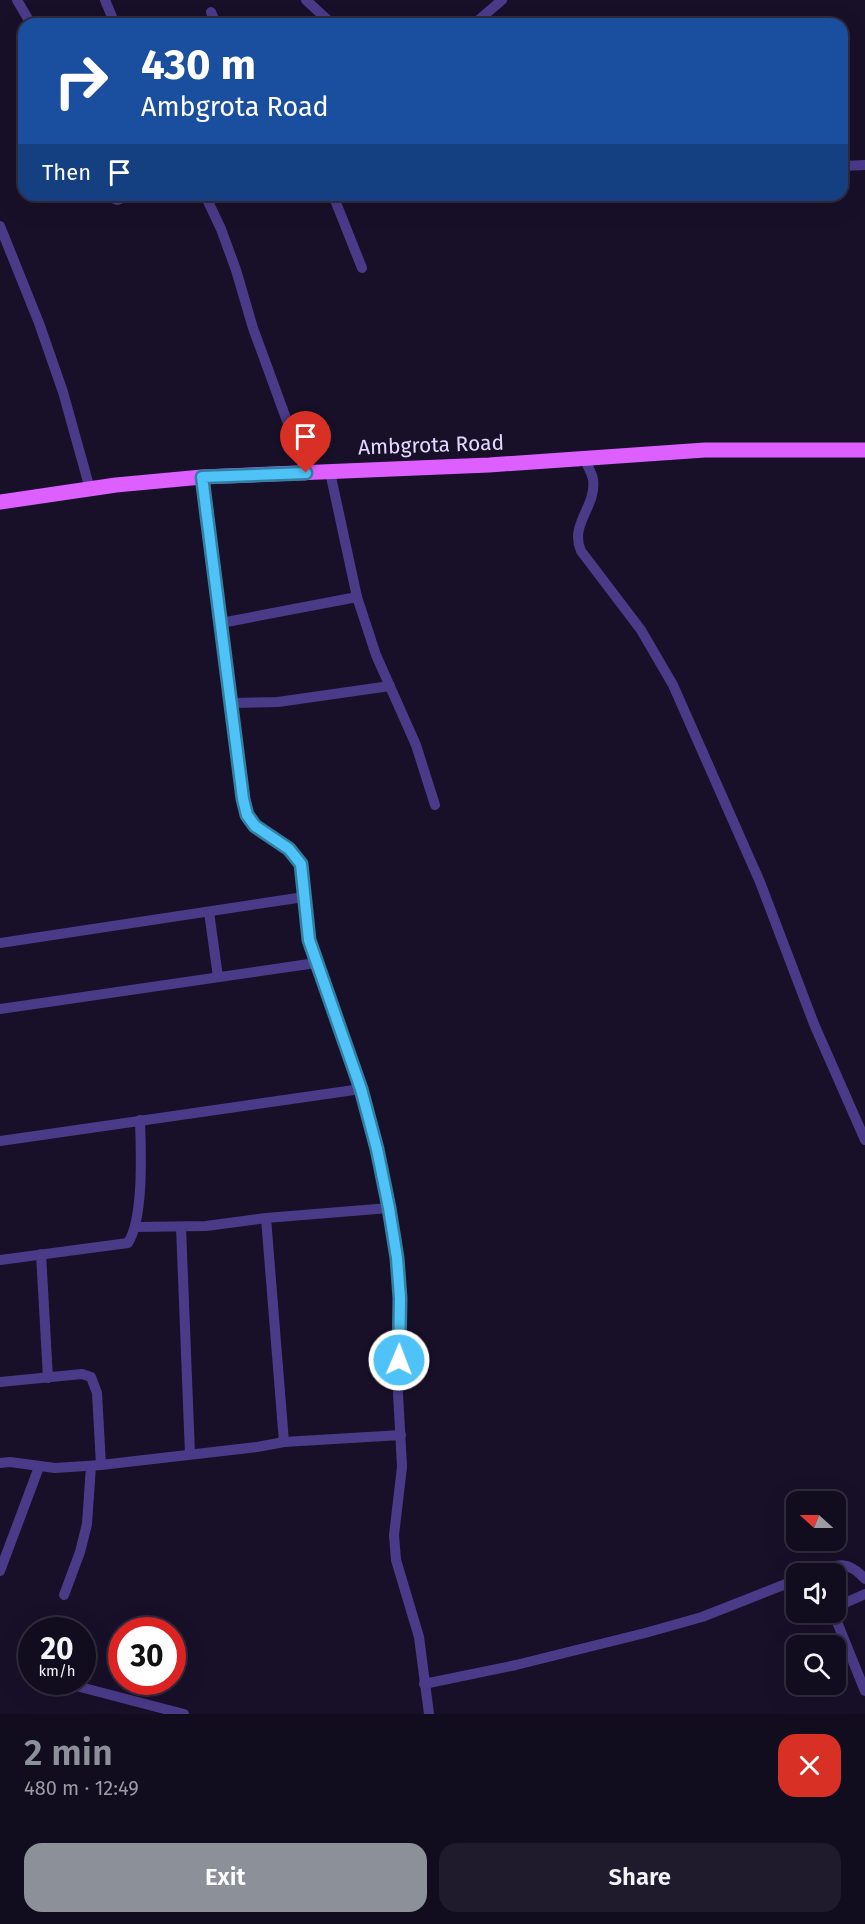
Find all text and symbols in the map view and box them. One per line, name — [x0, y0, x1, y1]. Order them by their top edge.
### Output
text: 430 m — [141, 40, 256, 90]
icon: right — [42, 42, 120, 120]
text: Ambgrota Road — [141, 91, 329, 123]
icon: arrive — [103, 156, 136, 189]
text: Then — [42, 159, 91, 186]
pin — [280, 411, 331, 473]
icon: arrive — [289, 420, 322, 453]
street label: Ambgrota Road — [358, 429, 504, 461]
position arrow — [367, 1328, 431, 1392]
north arrow — [786, 1491, 846, 1551]
map controls — [786, 1491, 846, 1695]
button: sound — [786, 1563, 846, 1623]
speed limit sign: 30 — [108, 1617, 186, 1695]
text: 20 — [40, 1631, 74, 1667]
button: search — [786, 1635, 846, 1695]
text: km/h — [38, 1662, 76, 1680]
text: 2 min — [24, 1731, 113, 1775]
button: close — [778, 1734, 841, 1797]
text: 480 m · 12:49 — [24, 1776, 139, 1800]
button: Exit — [24, 1843, 427, 1912]
button: Share — [439, 1843, 841, 1912]

